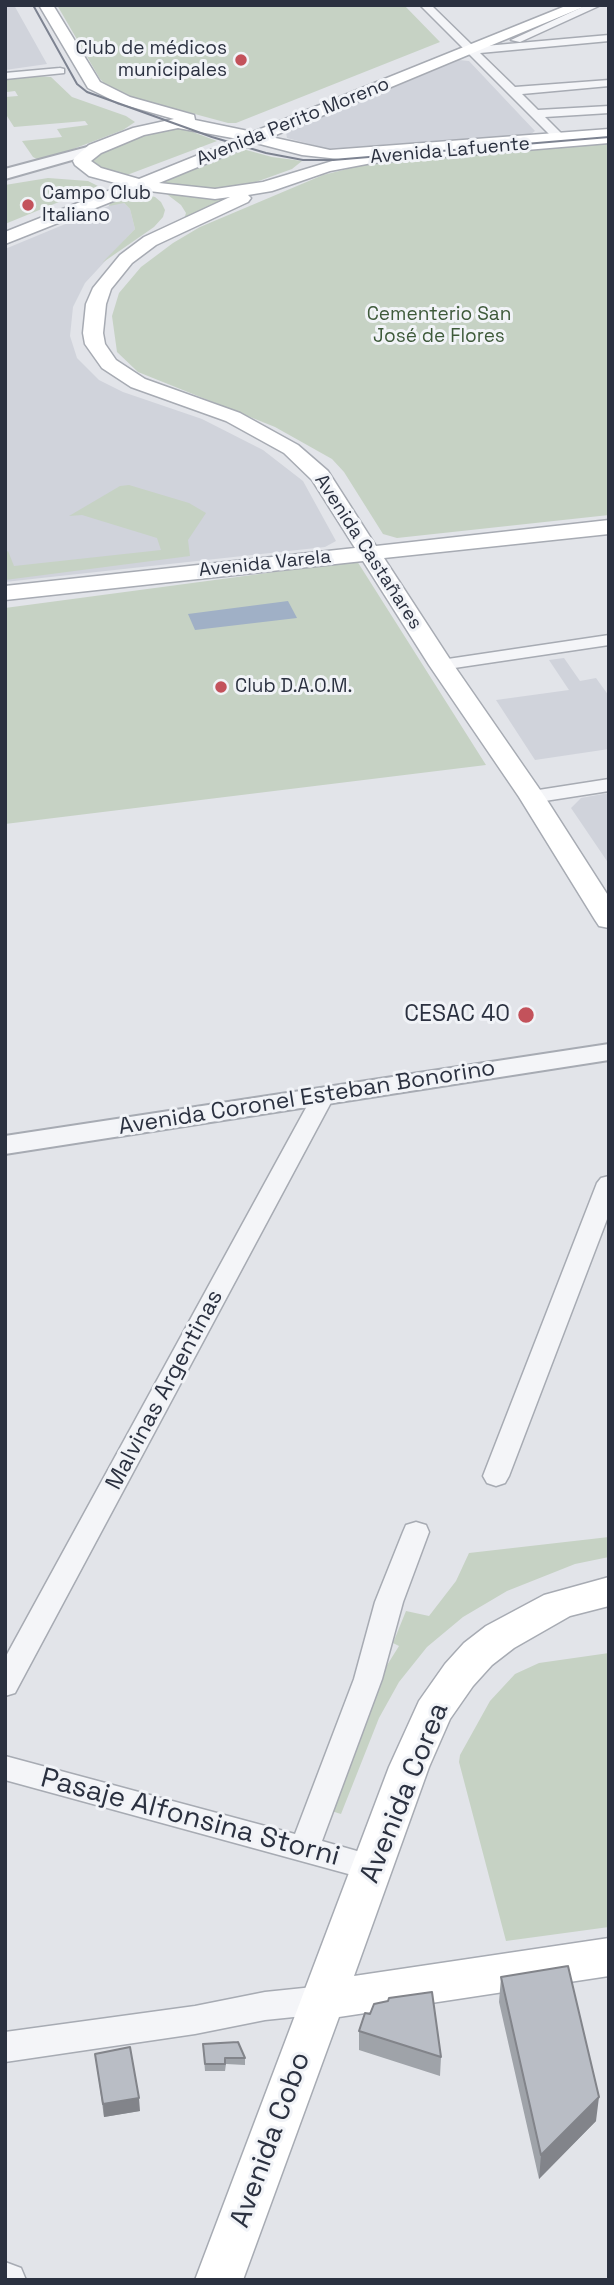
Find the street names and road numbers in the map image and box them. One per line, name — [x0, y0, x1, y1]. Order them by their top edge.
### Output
street label: Avenida Perito Moreno — [193, 73, 393, 171]
street label: Avenida Lafuente — [369, 133, 531, 169]
street label: Avenida Castañares — [309, 470, 427, 634]
street label: Avenida Varela — [198, 546, 332, 582]
street label: Avenida Coronel Esteban Bonorino — [117, 1055, 497, 1141]
street label: Malvinas Argentinas — [101, 1285, 229, 1495]
street label: Avenida Corea — [354, 1698, 456, 1888]
street label: Pasaje Alfonsina Storni — [37, 1762, 343, 1874]
street label: Avenida Cobo — [224, 2048, 318, 2232]

